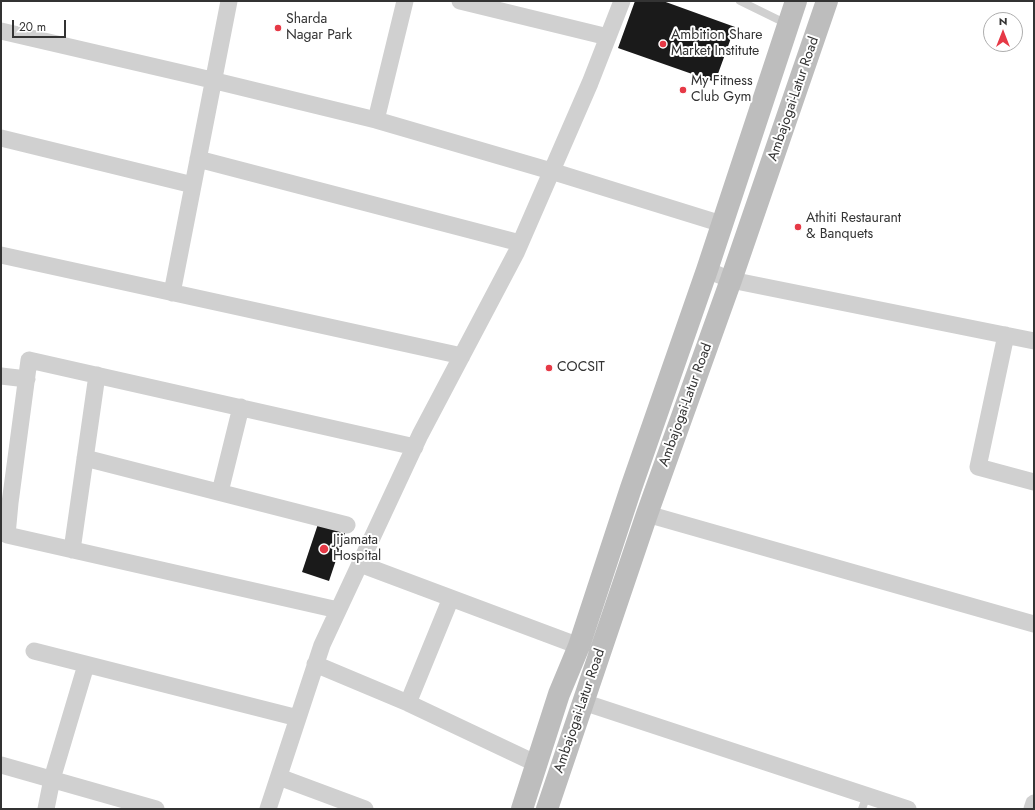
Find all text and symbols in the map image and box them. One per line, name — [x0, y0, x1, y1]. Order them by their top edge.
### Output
scale bar — [14, 12, 68, 38]
place label: Sharda Nagar Park — [286, 12, 352, 44]
north arrow — [983, 12, 1023, 52]
text: N — [999, 13, 1007, 29]
text: 20 m — [19, 18, 46, 36]
marker: Sharda Nagar Park — [273, 23, 283, 33]
place label: Ambition Share Market Institute — [671, 28, 763, 60]
street label: Ambajogai-Latur Road — [765, 35, 823, 163]
marker: Ambition Share Market Institute — [658, 39, 668, 49]
place label: My Fitness Club Gym — [691, 74, 753, 106]
marker: My Fitness Club Gym — [678, 85, 688, 95]
place label: Athiti Restaurant & Banquets — [806, 211, 901, 244]
marker: Athiti Restaurant & Banquets — [793, 222, 803, 232]
street label: Ambajogai-Latur Road — [656, 341, 716, 469]
place label: COCSIT — [557, 360, 605, 376]
marker: COCSIT — [544, 363, 554, 373]
place label: Jijamata Hospital — [333, 533, 381, 566]
marker: Jijamata Hospital — [318, 543, 330, 555]
street label: Ambajogai-Latur Road — [551, 647, 609, 775]

